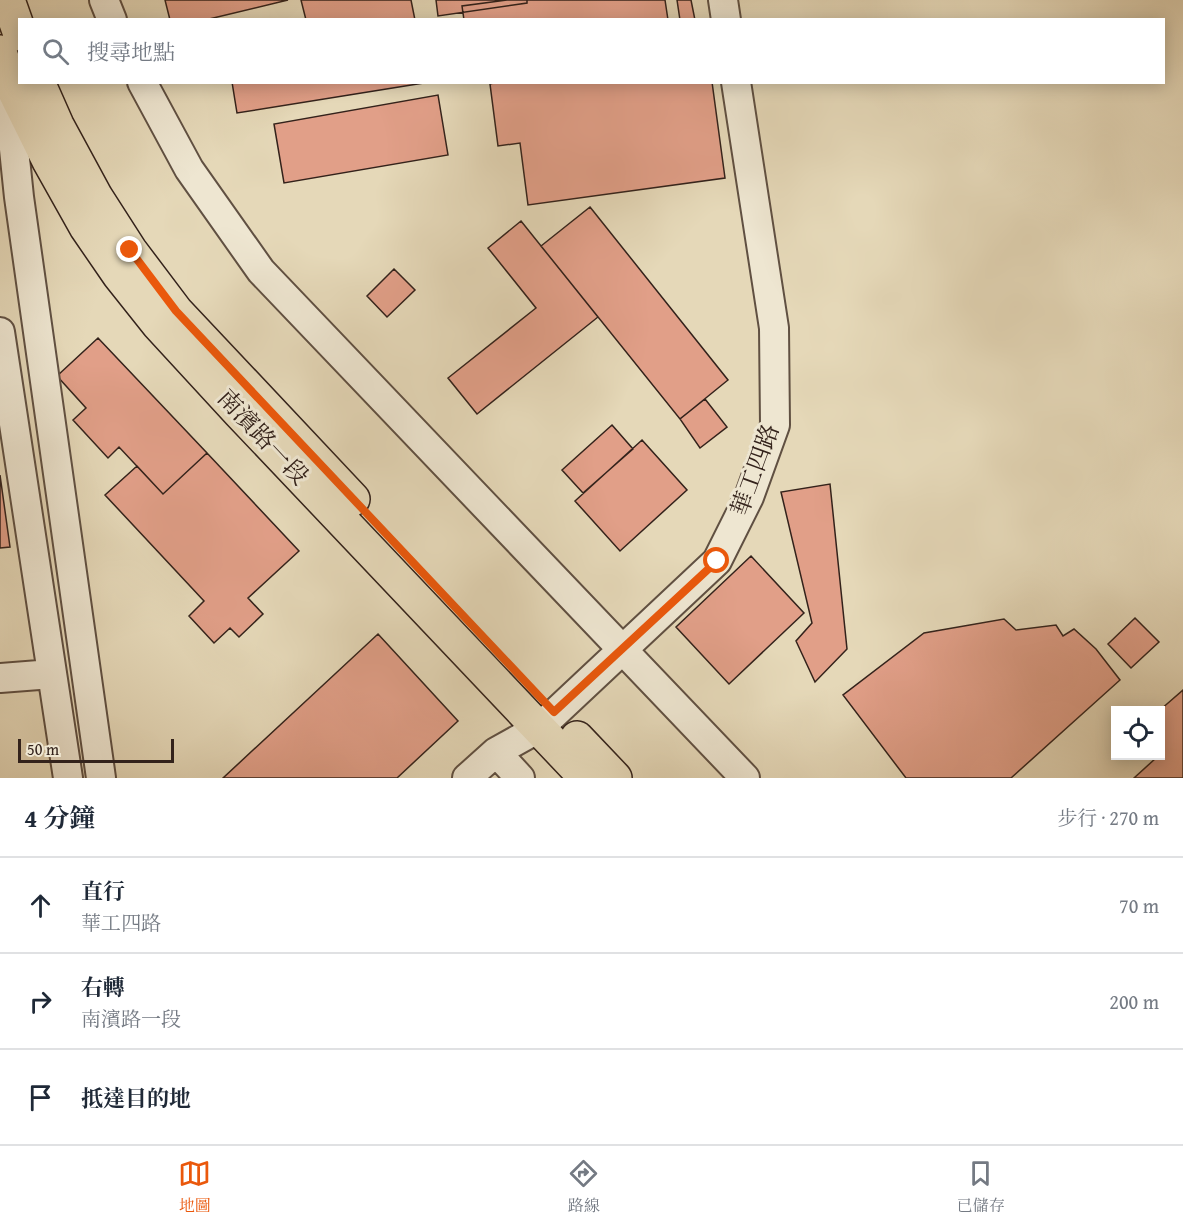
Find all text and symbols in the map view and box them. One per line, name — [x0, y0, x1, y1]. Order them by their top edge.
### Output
search box — [18, 18, 1165, 84]
icon: search — [39, 35, 72, 68]
text: 搜尋地點 — [87, 36, 175, 68]
route end — [116, 236, 142, 262]
street label: 南濱路一段 — [210, 381, 317, 492]
street label: 華工四路 — [722, 419, 787, 521]
route start — [703, 547, 729, 573]
map controls — [1111, 706, 1165, 760]
button: locate — [1111, 706, 1165, 760]
scale bar — [18, 736, 174, 764]
text: 50 m — [27, 737, 59, 761]
text: 4 分鐘 — [24, 798, 95, 837]
text: 步行 · 270 m — [1057, 803, 1159, 832]
text: 直行 — [81, 875, 125, 907]
icon: ahead — [24, 889, 57, 922]
text: 70 m — [1119, 891, 1159, 920]
text: 華工四路 — [81, 908, 161, 937]
text: 右轉 — [81, 971, 125, 1003]
icon: right — [24, 985, 57, 1018]
text: 200 m — [1109, 987, 1159, 1016]
text: 南濱路一段 — [81, 1004, 181, 1033]
icon: arrive — [24, 1081, 57, 1114]
text: 抵達目的地 — [81, 1082, 191, 1114]
tab: 地圖 — [178, 1157, 211, 1217]
tab: 路線 — [567, 1157, 600, 1217]
tab: 已儲存 — [957, 1157, 1005, 1217]

